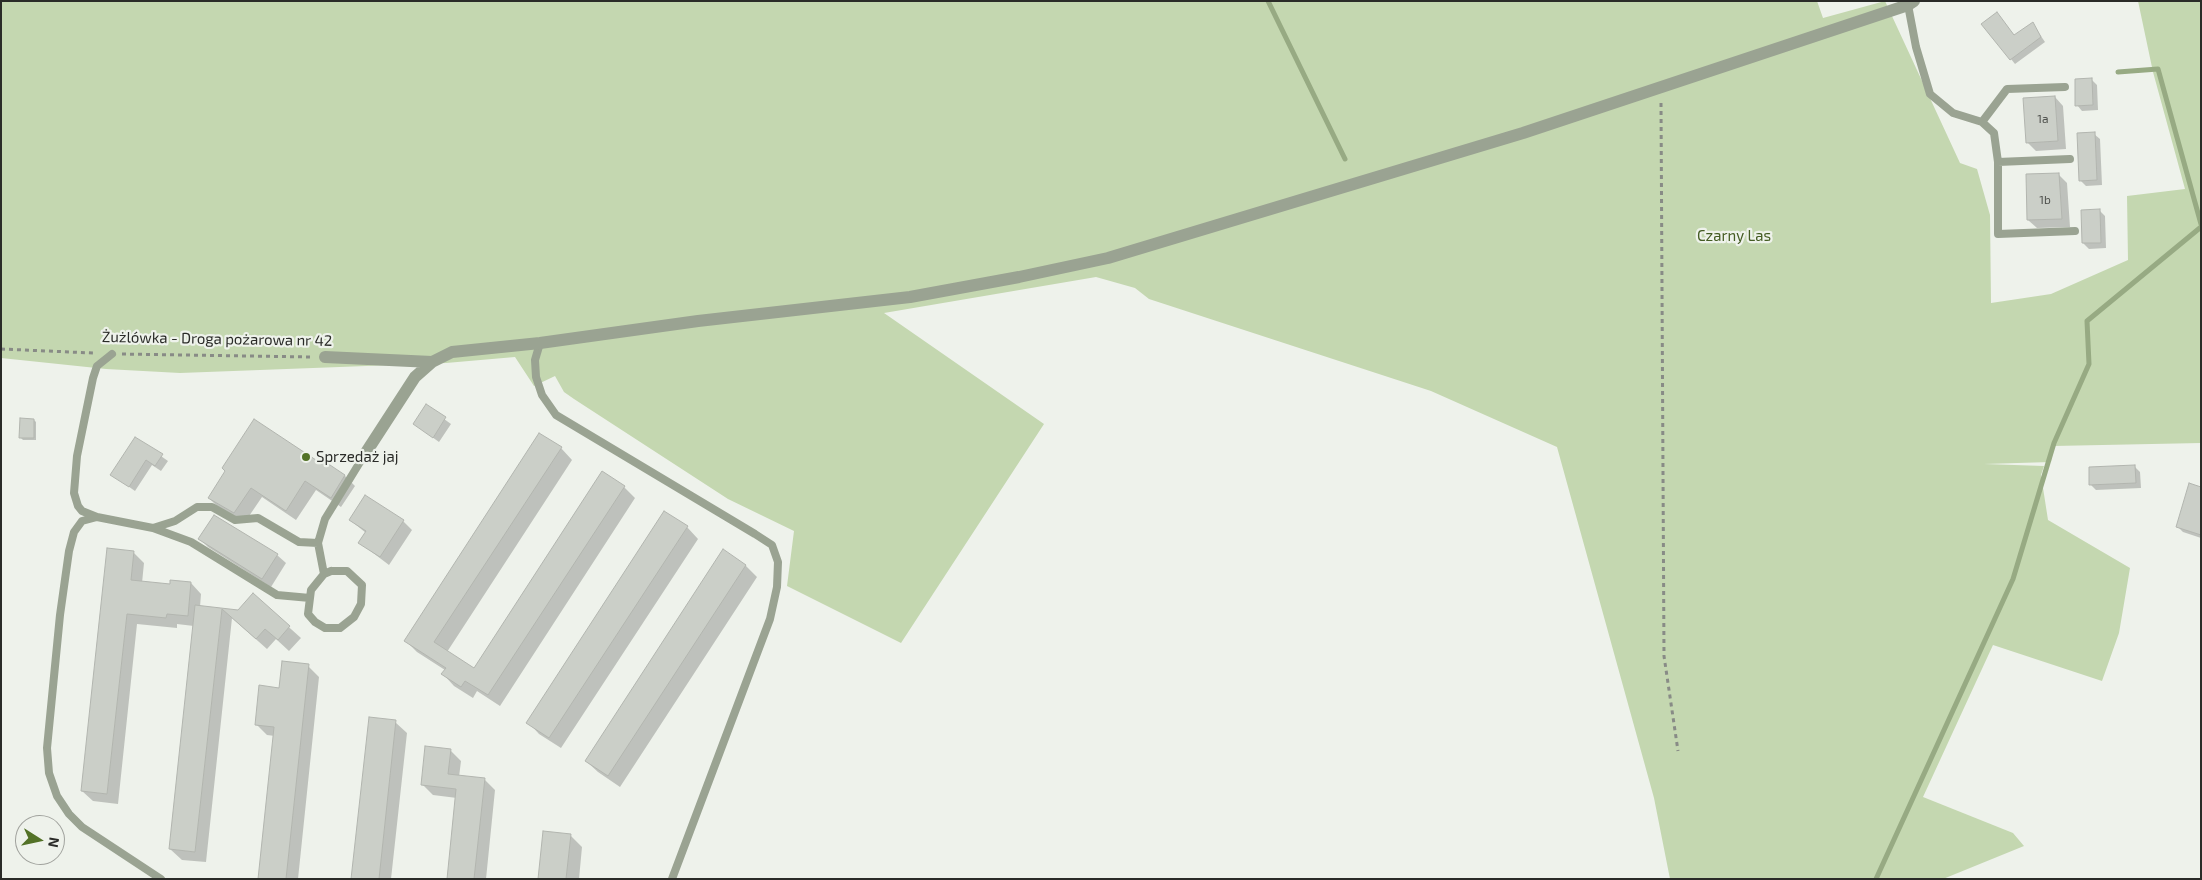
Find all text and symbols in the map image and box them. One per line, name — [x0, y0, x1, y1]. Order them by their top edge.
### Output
house number: 1a — [2037, 112, 2049, 126]
house number: 1b — [2039, 193, 2051, 207]
park label: Czarny Las — [1697, 227, 1771, 245]
street label: Żużlówka - Droga pożarowa nr 42 — [102, 328, 332, 350]
place label: Sprzedaż jaj — [316, 448, 398, 466]
marker: Sprzedaż jaj — [300, 451, 312, 463]
north arrow — [15, 815, 65, 865]
text: N — [45, 836, 64, 849]

